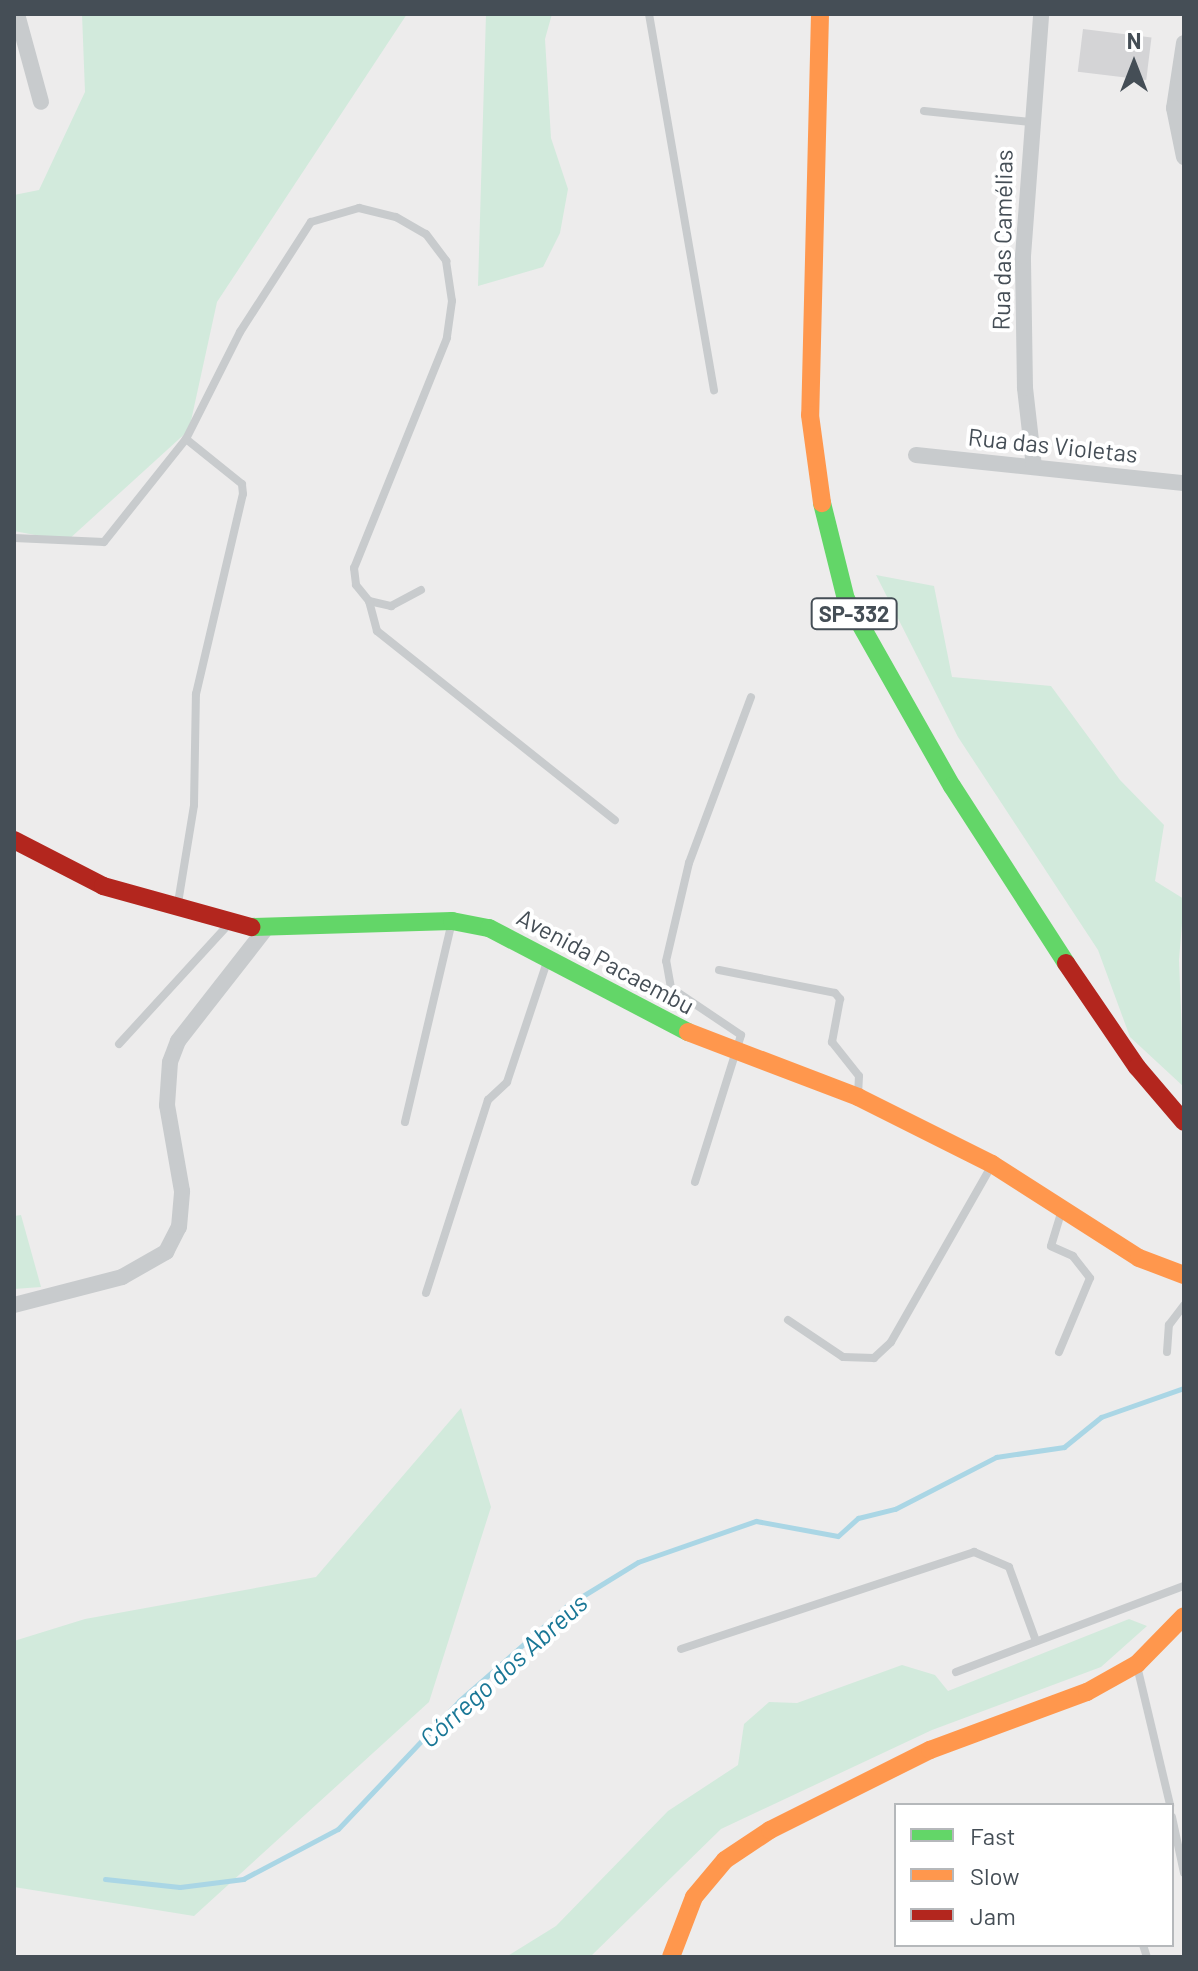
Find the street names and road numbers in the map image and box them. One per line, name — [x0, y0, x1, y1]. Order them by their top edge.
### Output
street label: Rua das Camélias — [986, 149, 1018, 331]
street label: Rua das Violetas — [967, 422, 1139, 468]
road number: SP-332 — [810, 596, 898, 632]
street label: Avenida Pacaembu — [512, 902, 700, 1020]

